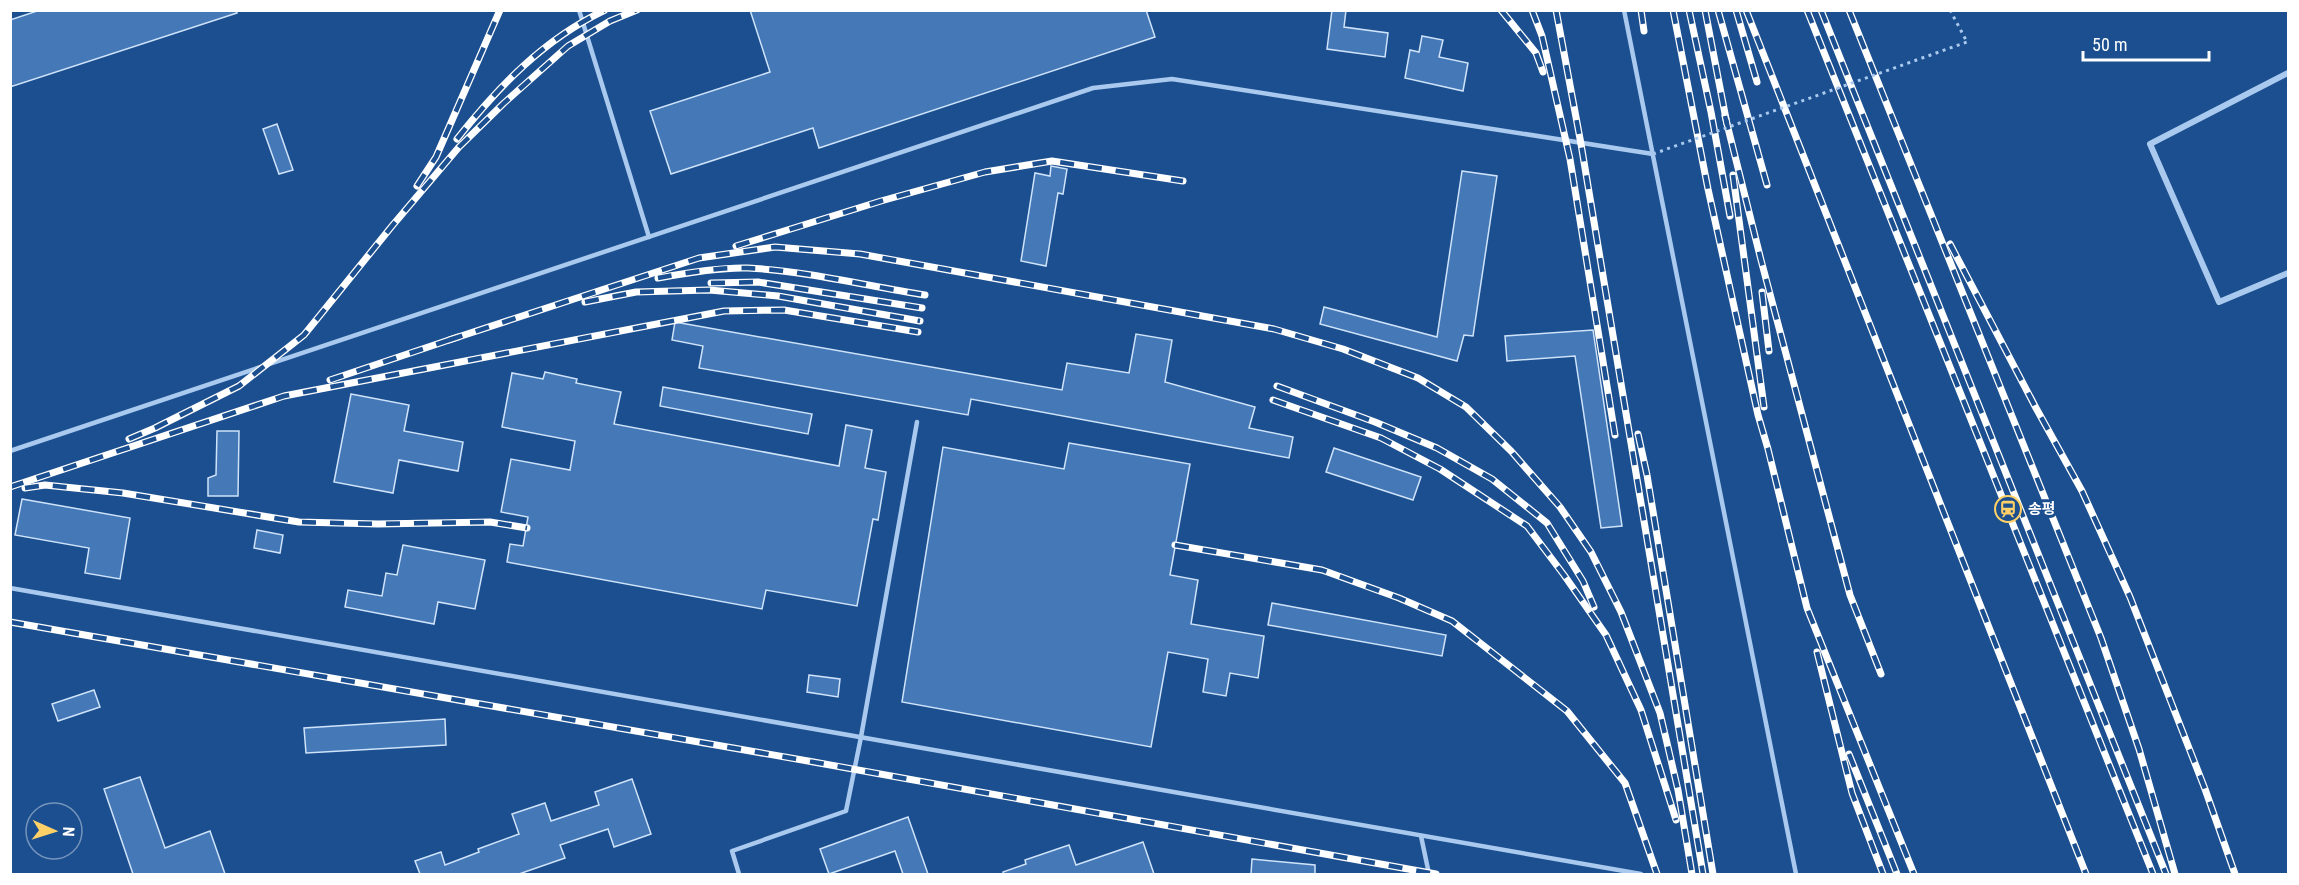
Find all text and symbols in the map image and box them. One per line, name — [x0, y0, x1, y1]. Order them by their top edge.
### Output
scale bar — [2083, 24, 2209, 62]
text: 50 m — [2092, 34, 2127, 55]
station icon: 송평 — [1993, 494, 2023, 524]
place label: 송평 — [2028, 500, 2056, 518]
north arrow — [24, 801, 84, 861]
text: N — [59, 826, 78, 837]

